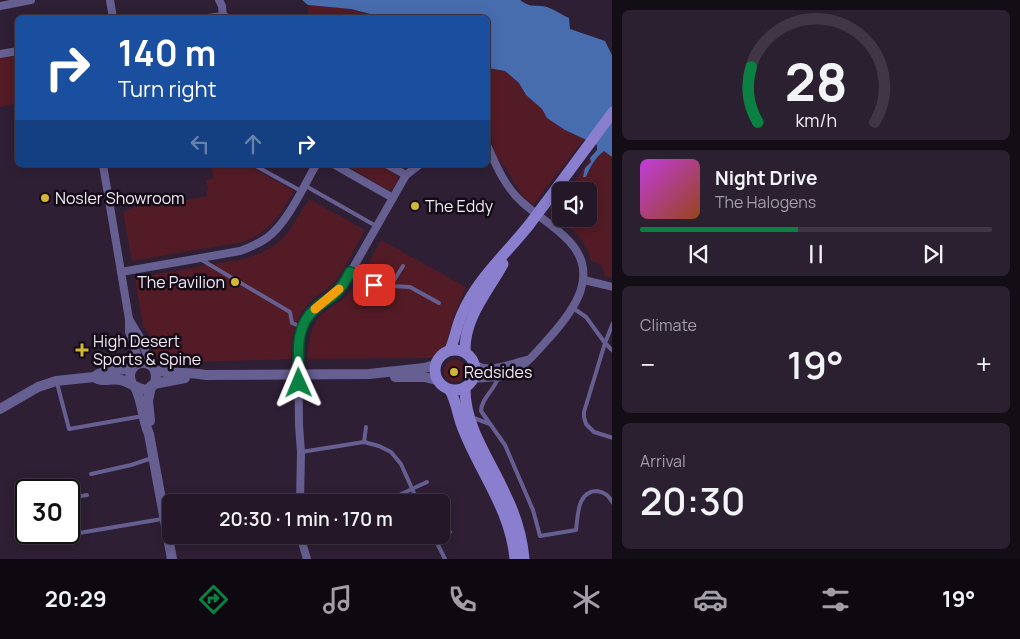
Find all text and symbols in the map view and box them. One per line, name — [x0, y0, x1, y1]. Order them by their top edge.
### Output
text: 140 m — [118, 29, 216, 77]
icon: right — [35, 35, 100, 100]
text: 28 — [785, 46, 847, 117]
text: Turn right — [118, 74, 216, 104]
text: km/h — [795, 108, 837, 132]
icon: left — [186, 130, 214, 158]
icon: ahead — [239, 130, 267, 158]
icon: right — [292, 130, 320, 158]
text: Night Drive — [715, 165, 817, 191]
map controls — [552, 182, 597, 227]
button: sound — [552, 182, 597, 227]
place label: Nosler Showroom — [55, 187, 185, 209]
text: The Halogens — [715, 191, 816, 213]
marker: Nosler Showroom — [39, 192, 51, 204]
place label: The Eddy — [425, 195, 494, 217]
marker: The Eddy — [409, 200, 421, 212]
icon: previous — [685, 240, 713, 268]
icon: pause — [802, 240, 830, 268]
icon: next — [919, 240, 947, 268]
pin — [353, 264, 395, 306]
place label: The Pavilion — [137, 271, 225, 293]
icon: arrive — [360, 271, 388, 299]
marker: The Pavilion — [229, 276, 241, 288]
text: Climate — [640, 314, 697, 336]
place label: High Desert Sports & Spine — [93, 330, 201, 370]
text: 19° — [787, 338, 844, 390]
marker: High Desert Sports & Spine — [75, 343, 89, 357]
text: − — [640, 345, 655, 383]
text: + — [976, 345, 992, 383]
position arrow — [272, 356, 324, 408]
place label: Redsides — [464, 361, 532, 383]
marker: Redsides — [448, 366, 460, 378]
text: Arrival — [640, 450, 686, 472]
text: 20:30 — [640, 474, 745, 526]
speed limit sign: 30 — [15, 479, 80, 544]
text: 20:30 · 1 min · 170 m — [219, 506, 393, 532]
icon: directions — [196, 582, 231, 617]
icon: music — [320, 582, 355, 617]
icon: phone — [445, 582, 480, 617]
icon: climate — [569, 582, 604, 617]
icon: car — [693, 582, 728, 617]
icon: filters — [818, 582, 853, 617]
text: 20:29 — [45, 584, 107, 614]
text: 19° — [942, 584, 975, 614]

